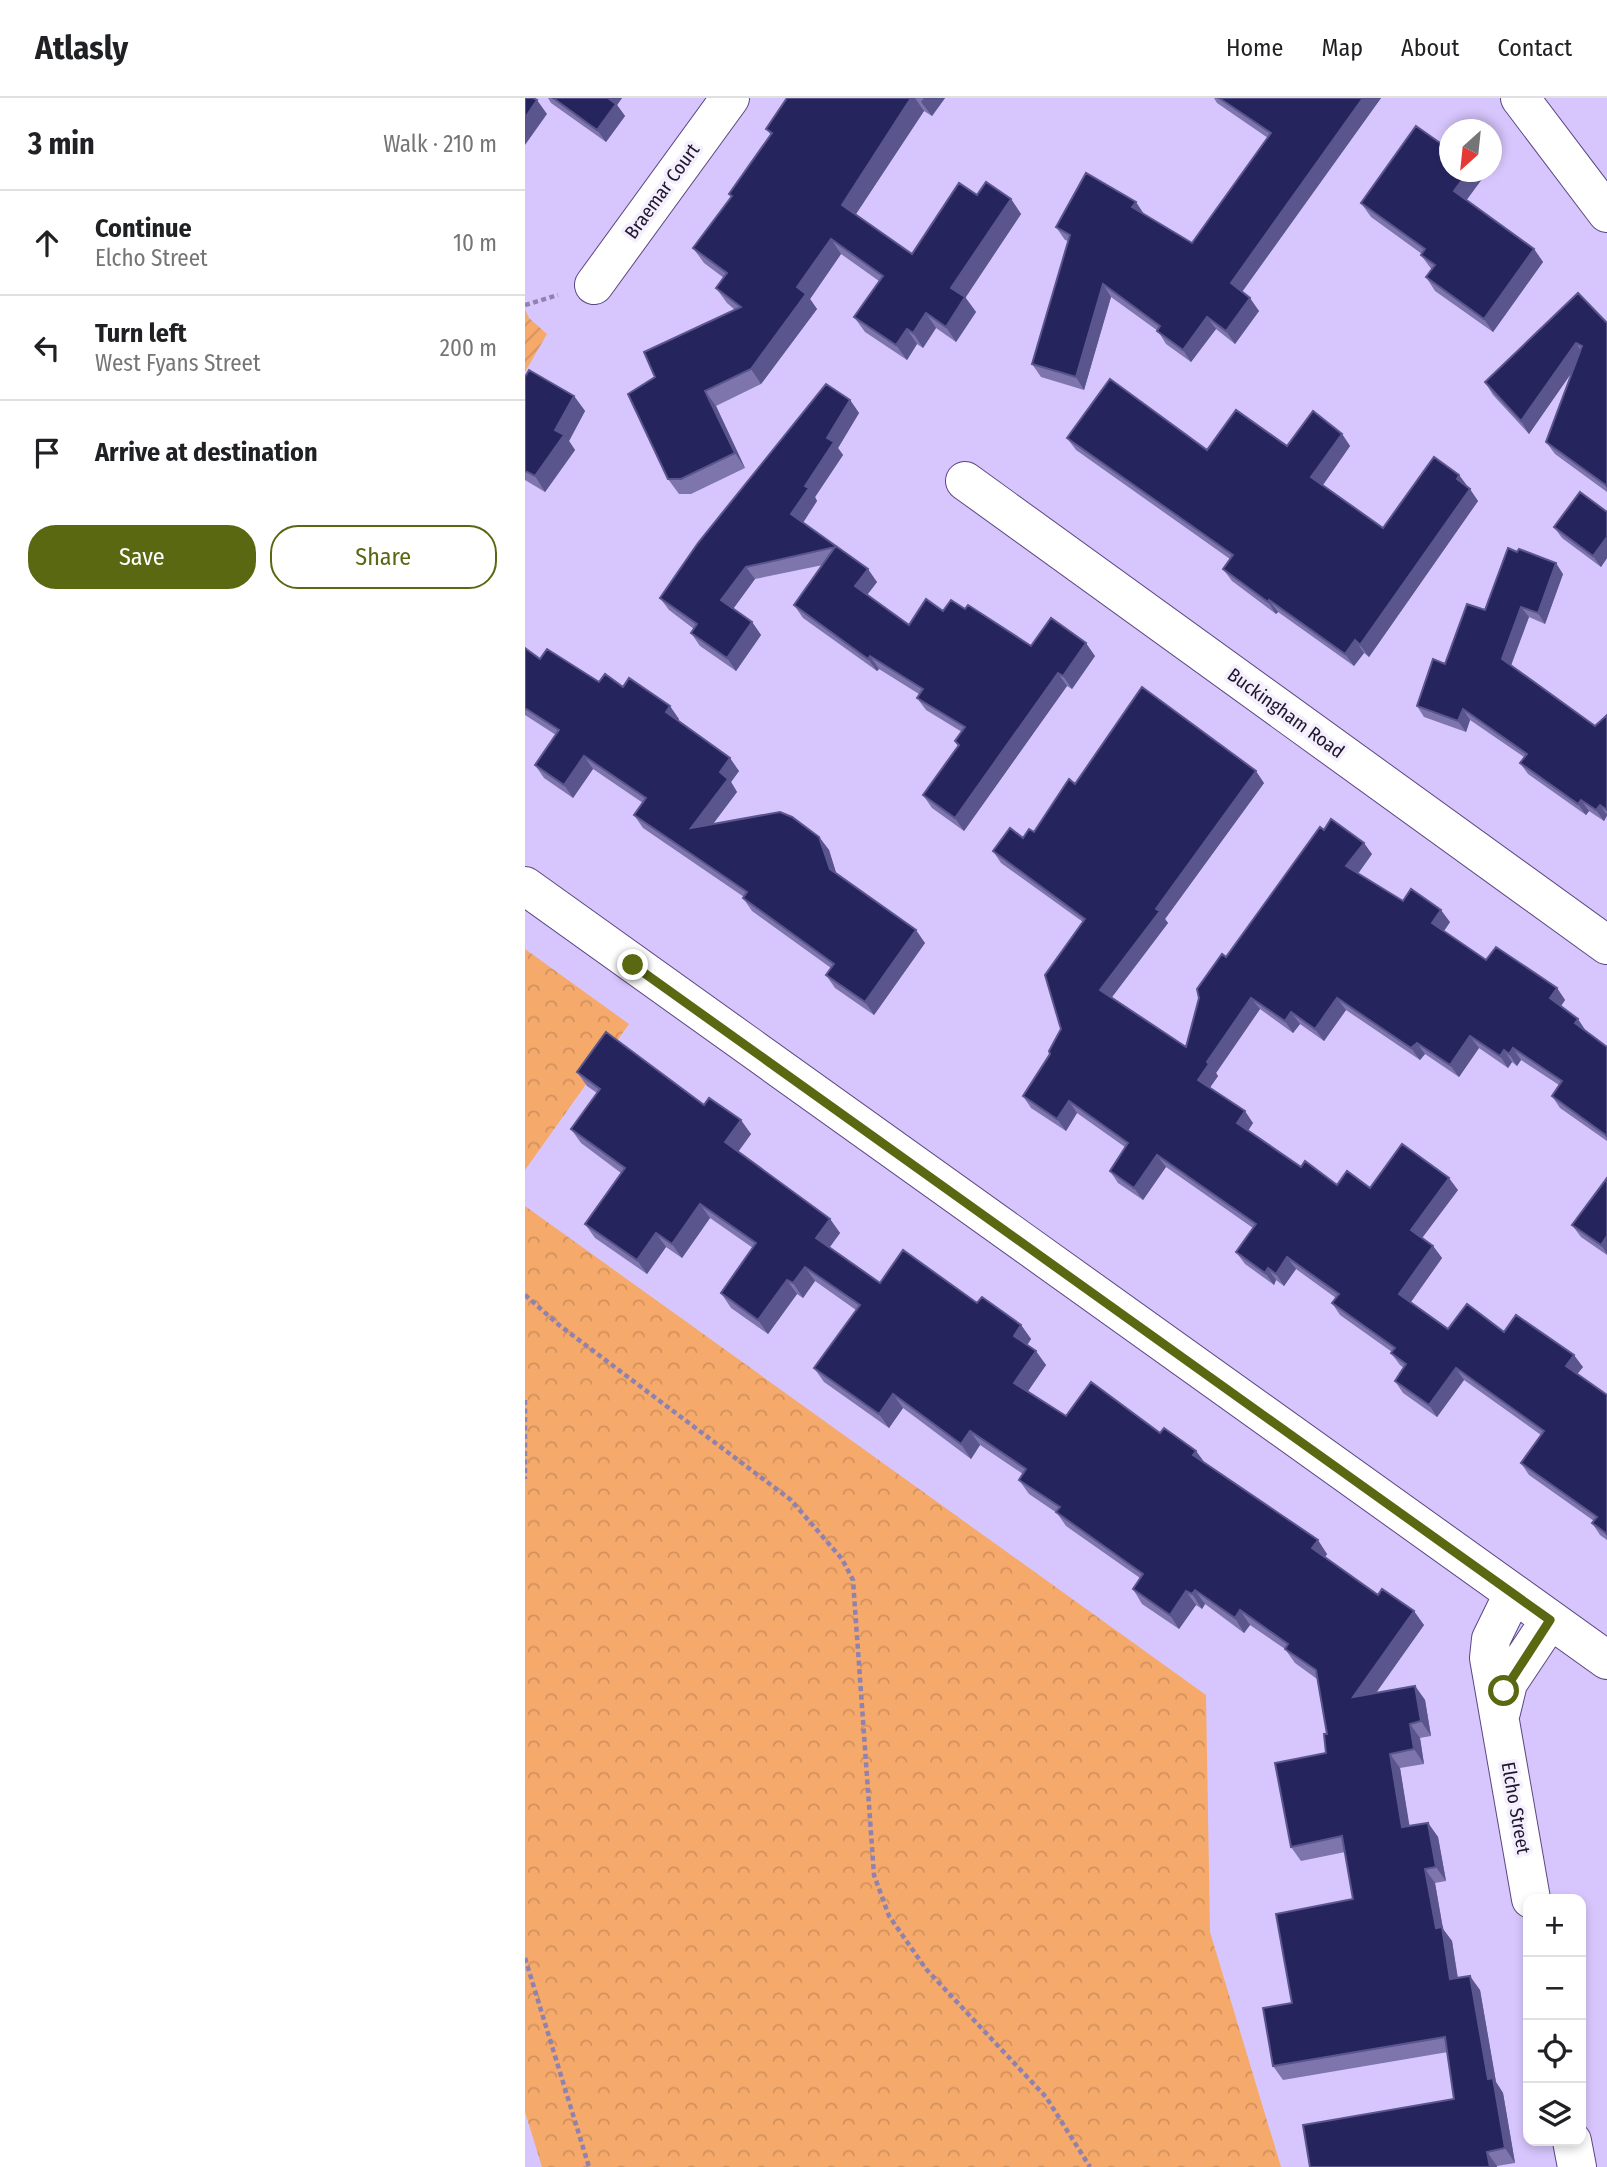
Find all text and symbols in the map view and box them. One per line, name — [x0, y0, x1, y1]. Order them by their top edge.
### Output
text: Atlasly — [35, 28, 128, 68]
text: Home — [1226, 34, 1283, 62]
text: Map — [1321, 34, 1363, 62]
text: About — [1401, 34, 1459, 62]
text: Contact — [1497, 34, 1572, 62]
north arrow — [1439, 119, 1502, 182]
text: 3 min — [28, 126, 95, 162]
text: Walk · 210 m — [383, 130, 497, 158]
street label: Braemar Court — [620, 138, 705, 243]
text: Continue — [95, 213, 192, 244]
icon: ahead — [28, 224, 66, 262]
text: 10 m — [453, 229, 497, 257]
text: Elcho Street — [95, 244, 208, 272]
text: Turn left — [95, 318, 187, 349]
icon: left — [28, 329, 66, 367]
text: 200 m — [440, 334, 497, 362]
text: West Fyans Street — [95, 349, 261, 377]
icon: arrive — [28, 434, 66, 472]
text: Arrive at destination — [95, 437, 318, 468]
button: Save — [28, 525, 256, 589]
button: Share — [270, 525, 497, 589]
street label: Buckingham Road — [1223, 663, 1349, 763]
route end — [617, 949, 648, 980]
route start — [1488, 1675, 1519, 1706]
street label: Elcho Street — [1497, 1760, 1536, 1857]
map controls — [1523, 1894, 1586, 2146]
button: + — [1523, 1894, 1586, 1957]
button: − — [1523, 1957, 1586, 2020]
button: locate — [1523, 2020, 1586, 2083]
button: layers — [1523, 2083, 1586, 2146]

